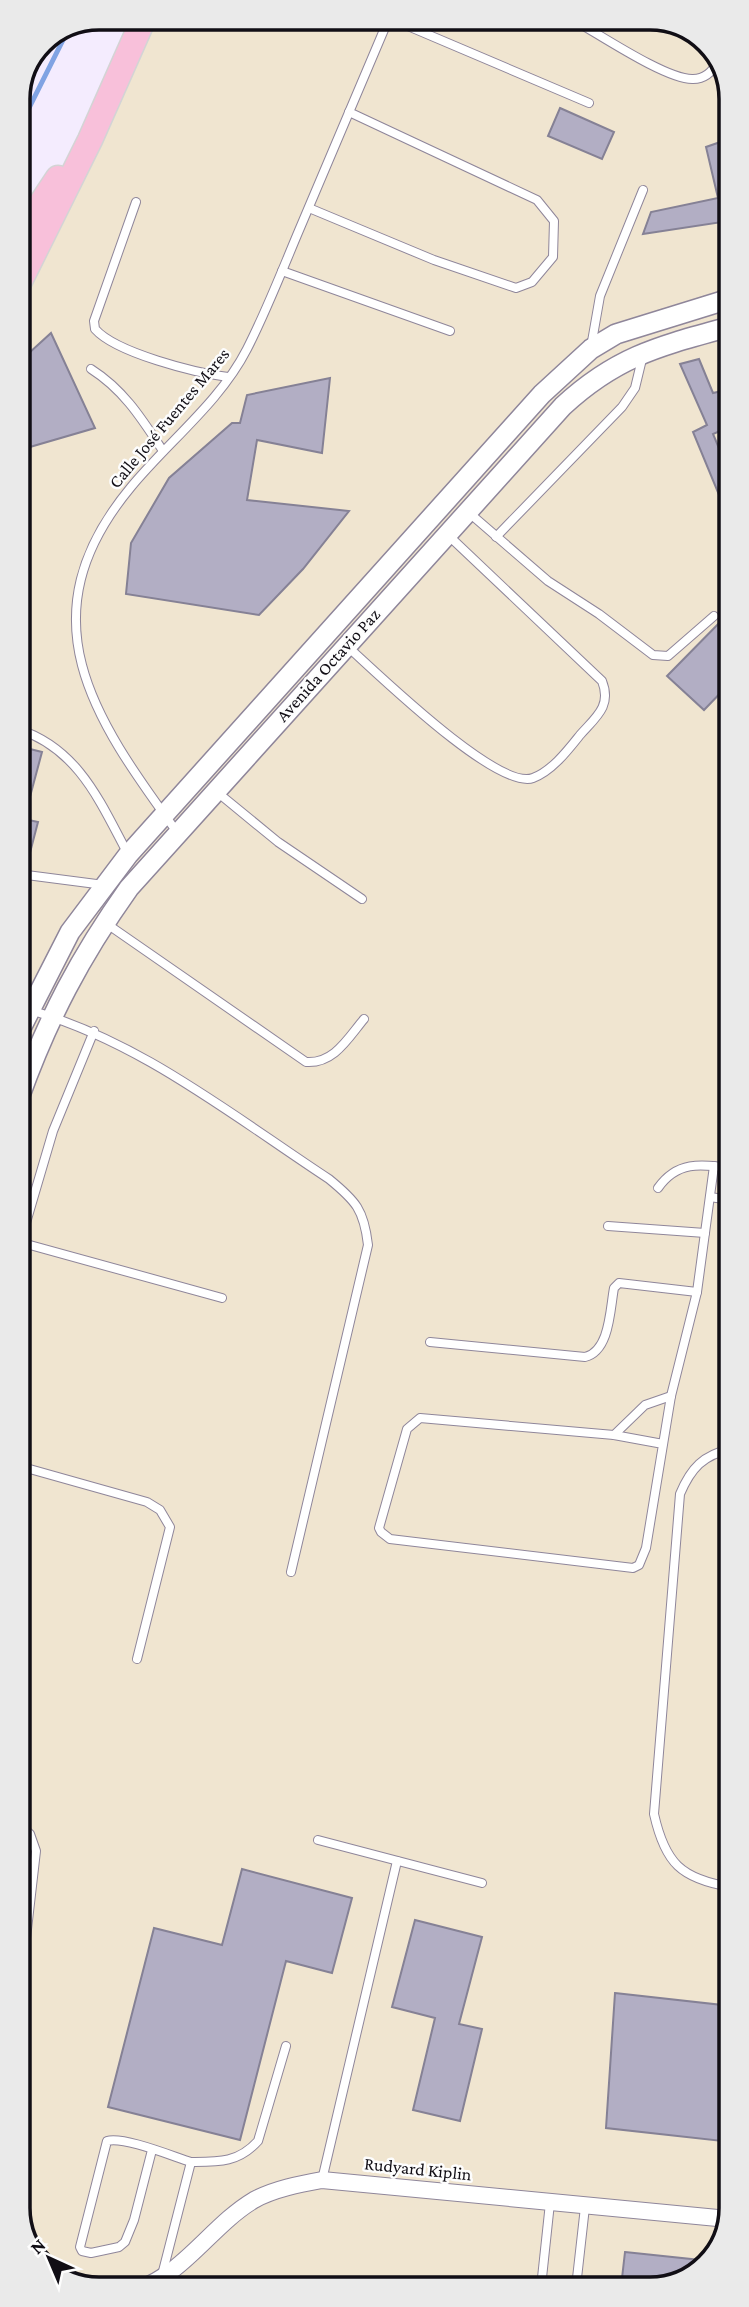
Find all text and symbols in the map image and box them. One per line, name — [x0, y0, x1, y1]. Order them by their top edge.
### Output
street label: Calle José Fuentes Mares — [105, 344, 233, 492]
street label: Avenida Octavio Paz — [272, 604, 384, 726]
street label: Rudyard Kiplin — [363, 2153, 473, 2185]
north arrow — [14, 2223, 84, 2293]
text: N — [26, 2234, 50, 2258]

